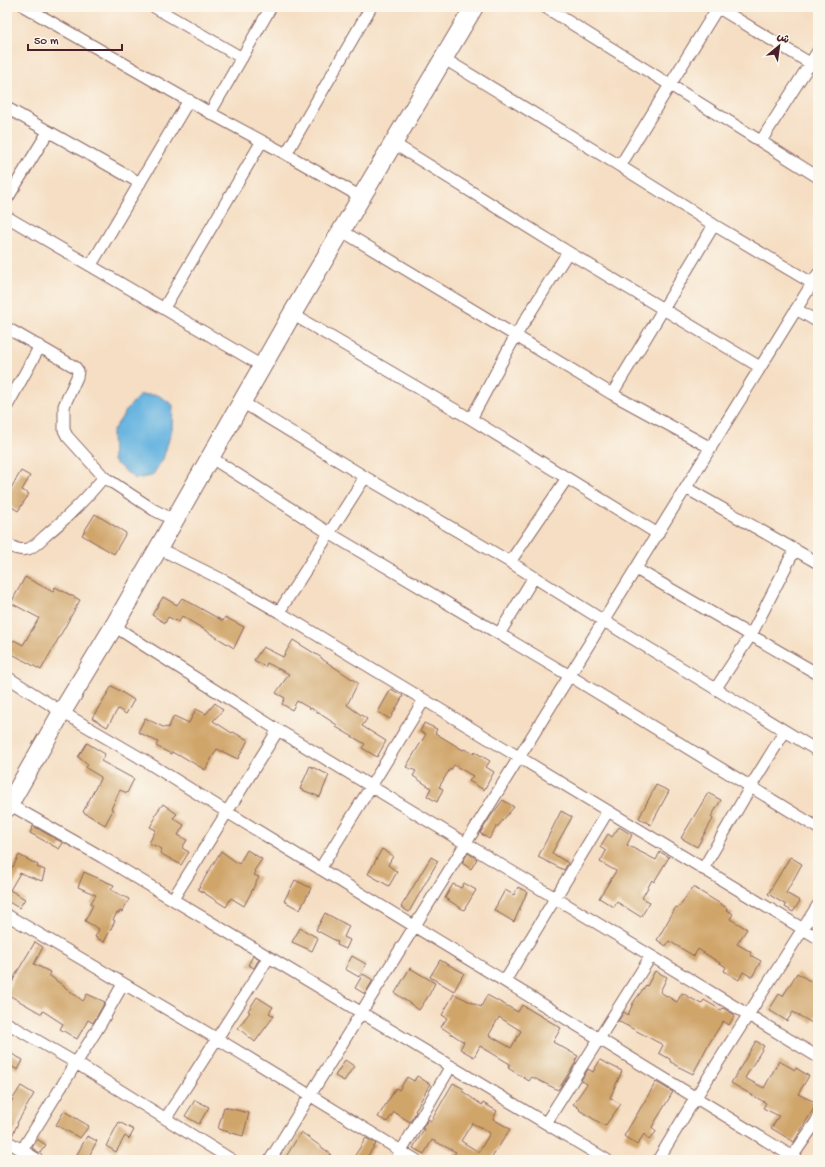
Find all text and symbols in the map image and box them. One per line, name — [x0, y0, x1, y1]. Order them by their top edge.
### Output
scale bar — [28, 26, 122, 52]
north arrow — [759, 26, 799, 66]
text: ش — [775, 31, 791, 47]
text: 50 m — [34, 35, 59, 49]

